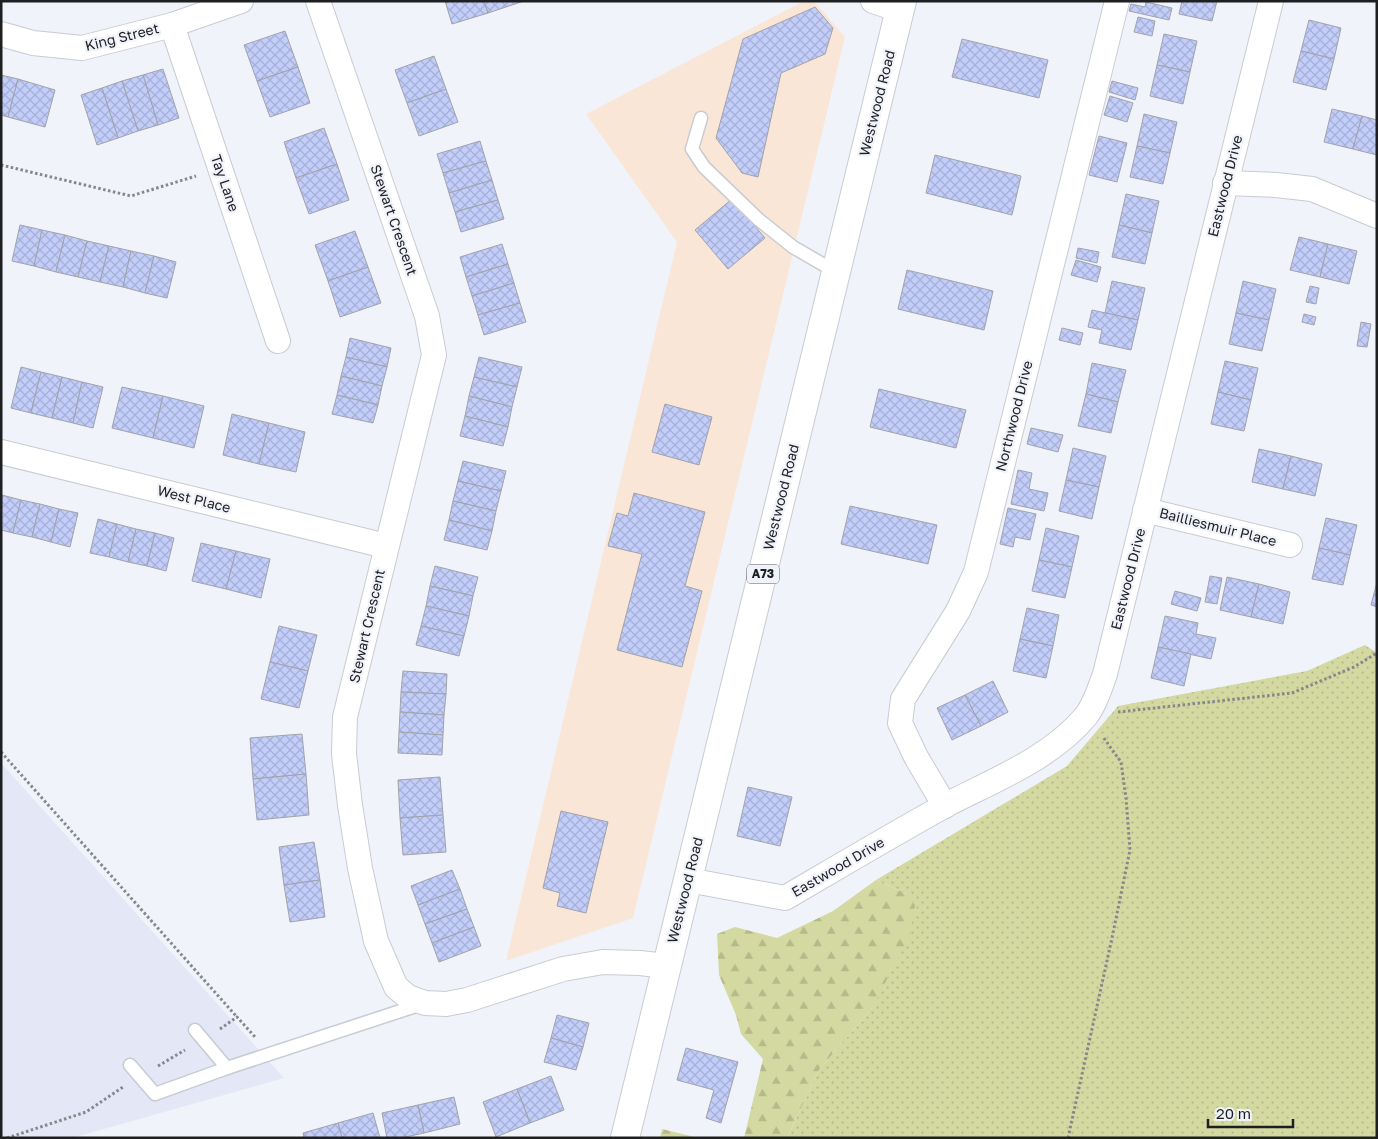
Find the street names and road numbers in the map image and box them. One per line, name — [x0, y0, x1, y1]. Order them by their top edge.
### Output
street label: King Street — [83, 19, 161, 54]
street label: Westwood Road — [855, 48, 898, 158]
street label: Eastwood Drive — [1204, 133, 1245, 239]
street label: Tay Lane — [208, 152, 243, 214]
street label: Stewart Crescent — [368, 162, 421, 278]
street label: Northwood Drive — [992, 359, 1036, 473]
street label: Westwood Road — [759, 442, 802, 552]
street label: West Place — [156, 481, 232, 516]
street label: Bailliesmuir Place — [1158, 504, 1278, 549]
street label: Eastwood Drive — [1107, 526, 1148, 632]
road number: A73 — [747, 564, 779, 584]
street label: Stewart Crescent — [345, 567, 388, 684]
street label: Eastwood Drive — [788, 833, 887, 900]
street label: Westwood Road — [663, 835, 706, 945]

